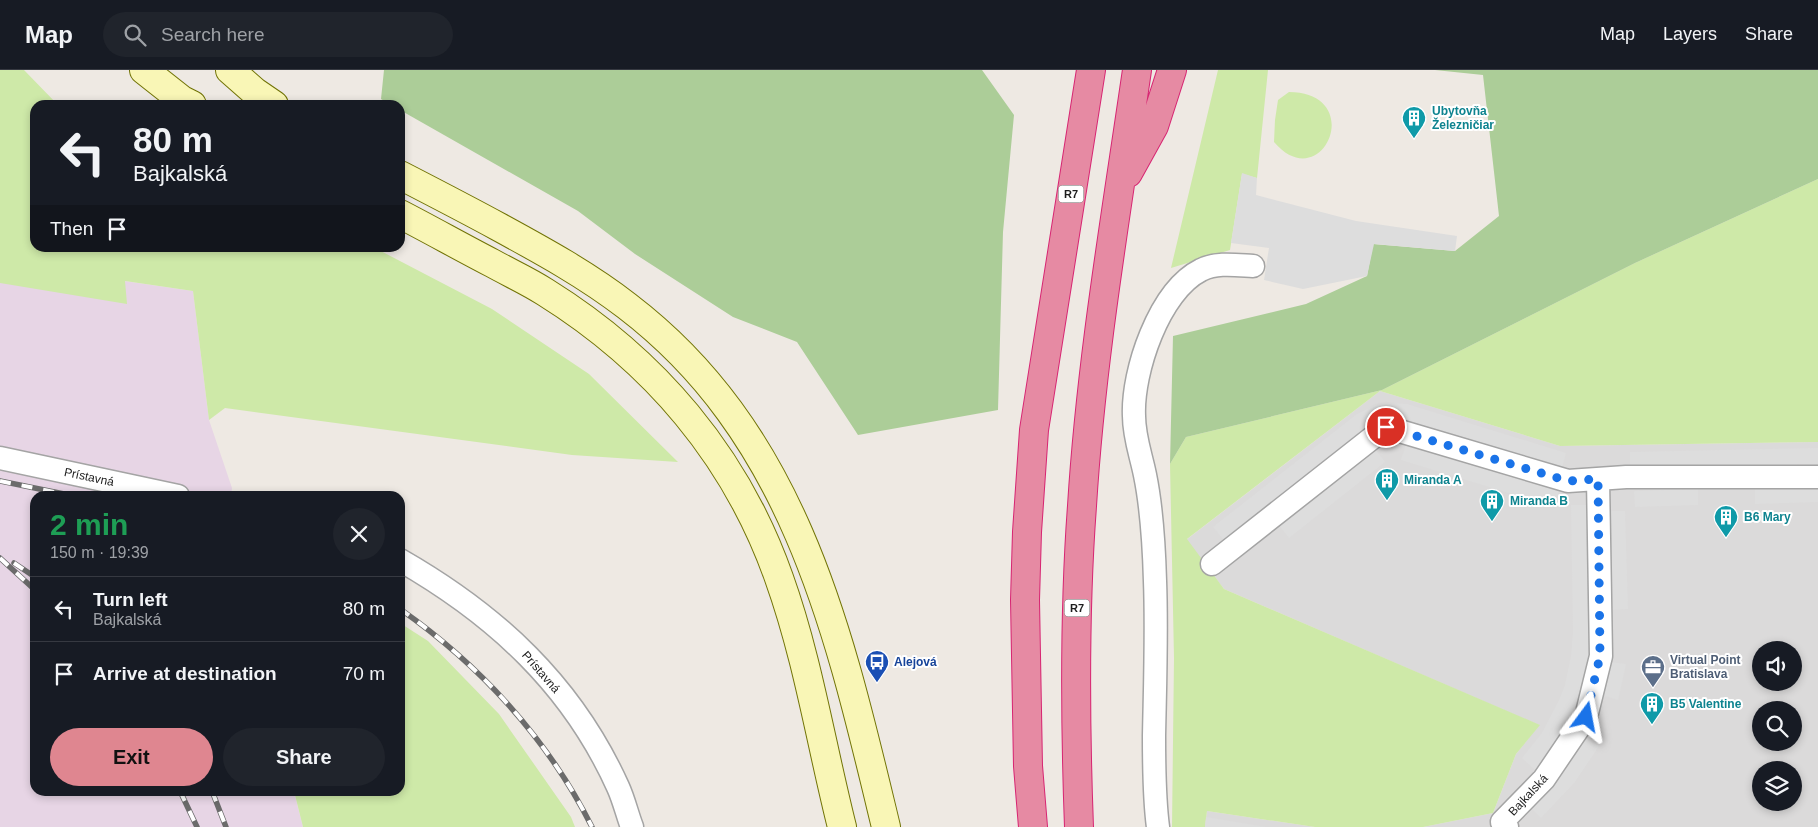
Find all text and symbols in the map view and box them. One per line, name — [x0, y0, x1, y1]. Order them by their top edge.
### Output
search box — [103, 12, 453, 57]
text: Map — [25, 21, 73, 48]
icon: search — [121, 21, 149, 49]
text: Search here — [161, 24, 265, 45]
text: Map — [1600, 24, 1635, 44]
text: Layers — [1663, 24, 1717, 44]
text: Share — [1745, 24, 1793, 44]
place label: Ubytovňa Železničiar — [1432, 104, 1494, 132]
building icon: Ubytovňa Železničiar — [1401, 105, 1427, 139]
icon: left — [50, 120, 115, 185]
text: 80 m — [133, 120, 213, 159]
text: Bajkalská — [133, 161, 227, 186]
road number: R7 — [1058, 186, 1084, 202]
icon: arrive — [103, 215, 131, 243]
text: Then — [50, 218, 93, 239]
pin — [1365, 406, 1407, 448]
icon: arrive — [1372, 413, 1400, 441]
street label: Prístavná — [63, 465, 116, 489]
building icon: Miranda A — [1374, 467, 1400, 501]
place label: Miranda A — [1404, 473, 1462, 487]
building icon: Miranda B — [1479, 488, 1505, 522]
place label: Miranda B — [1510, 494, 1568, 508]
building icon: B6 Mary — [1713, 504, 1739, 538]
text: 2 min — [50, 508, 128, 541]
button: close — [333, 508, 385, 560]
place label: B6 Mary — [1744, 510, 1791, 524]
text: 150 m · 19:39 — [50, 544, 149, 561]
text: Turn left — [93, 589, 168, 610]
icon: left — [50, 595, 78, 623]
text: 80 m — [343, 598, 385, 619]
road number: R7 — [1064, 600, 1090, 616]
text: Bajkalská — [93, 611, 161, 628]
map controls — [1752, 641, 1802, 811]
button: sound — [1752, 641, 1802, 691]
street label: Prístavná — [519, 648, 563, 696]
bus stop icon: Alejová — [864, 649, 890, 683]
place label: Virtual Point Bratislava — [1670, 653, 1740, 681]
office icon: Virtual Point Bratislava — [1640, 654, 1666, 688]
place label: Alejová — [894, 655, 937, 669]
icon: arrive — [50, 660, 78, 688]
text: Arrive at destination — [93, 663, 277, 684]
text: 70 m — [343, 663, 385, 684]
position arrow — [1559, 690, 1611, 742]
building icon: B5 Valentine — [1639, 691, 1665, 725]
place label: B5 Valentine — [1670, 697, 1742, 711]
button: search — [1752, 701, 1802, 751]
button: Exit — [50, 728, 213, 786]
button: Share — [223, 728, 385, 786]
button: layers — [1752, 761, 1802, 811]
street label: Bajkalská — [1505, 771, 1551, 819]

